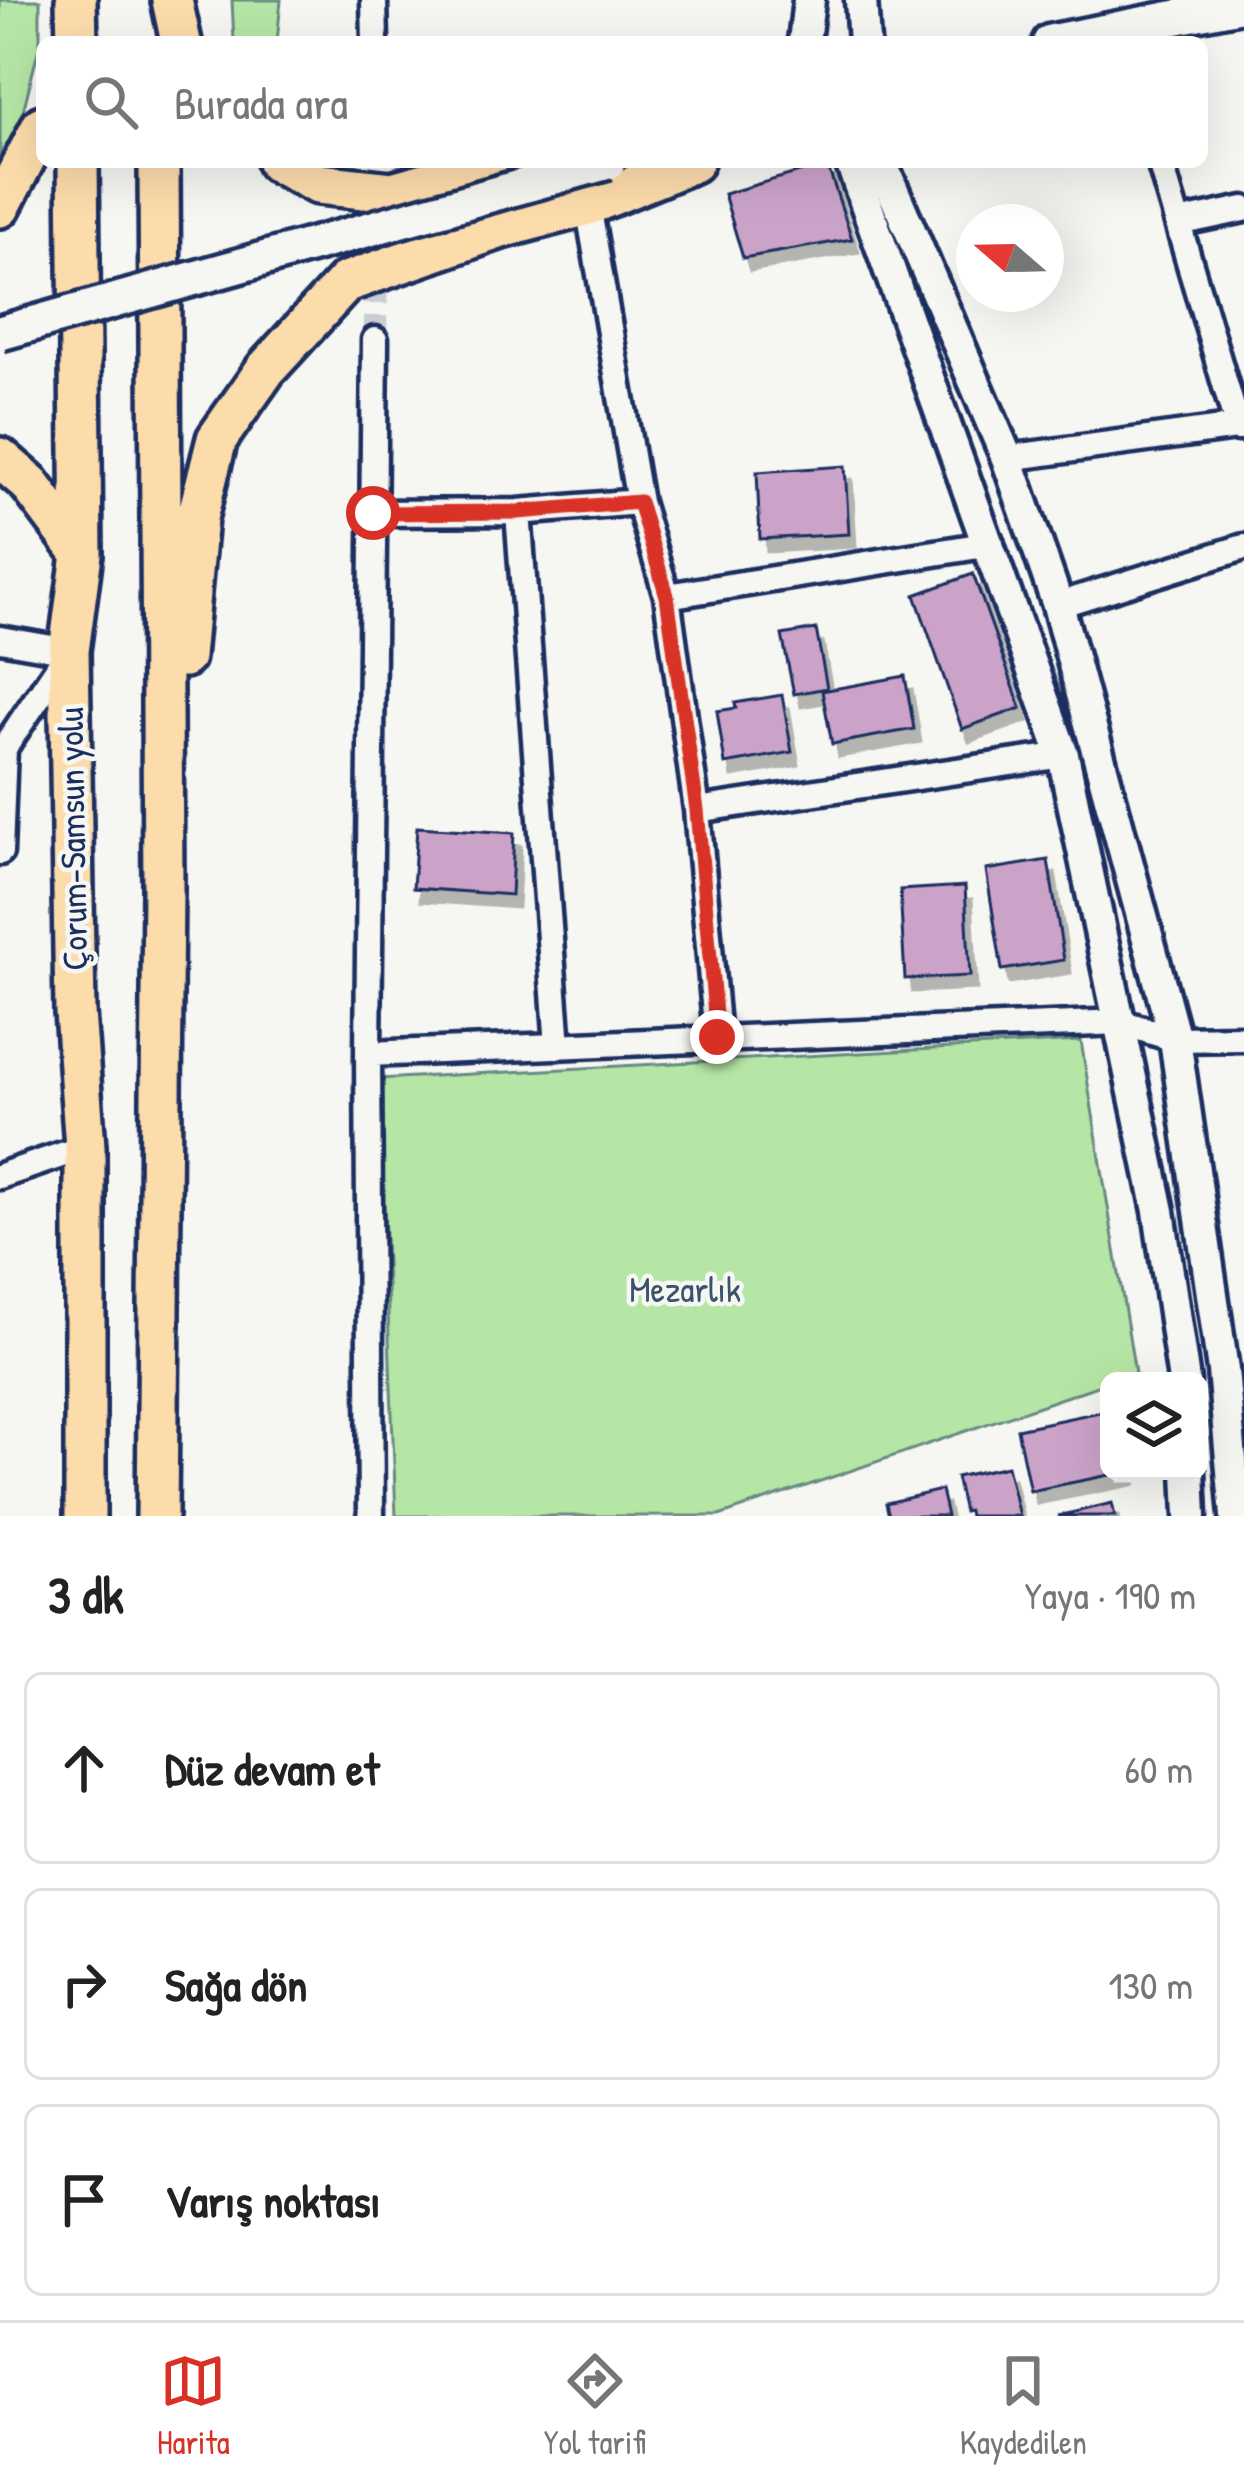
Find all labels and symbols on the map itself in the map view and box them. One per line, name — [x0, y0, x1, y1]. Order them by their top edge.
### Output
north arrow — [956, 204, 1064, 312]
route start — [346, 486, 400, 540]
street label: Çorum-Samsun yolu — [45, 707, 98, 971]
route end — [690, 1010, 744, 1064]
park label: Mezarlık — [629, 1264, 741, 1313]

